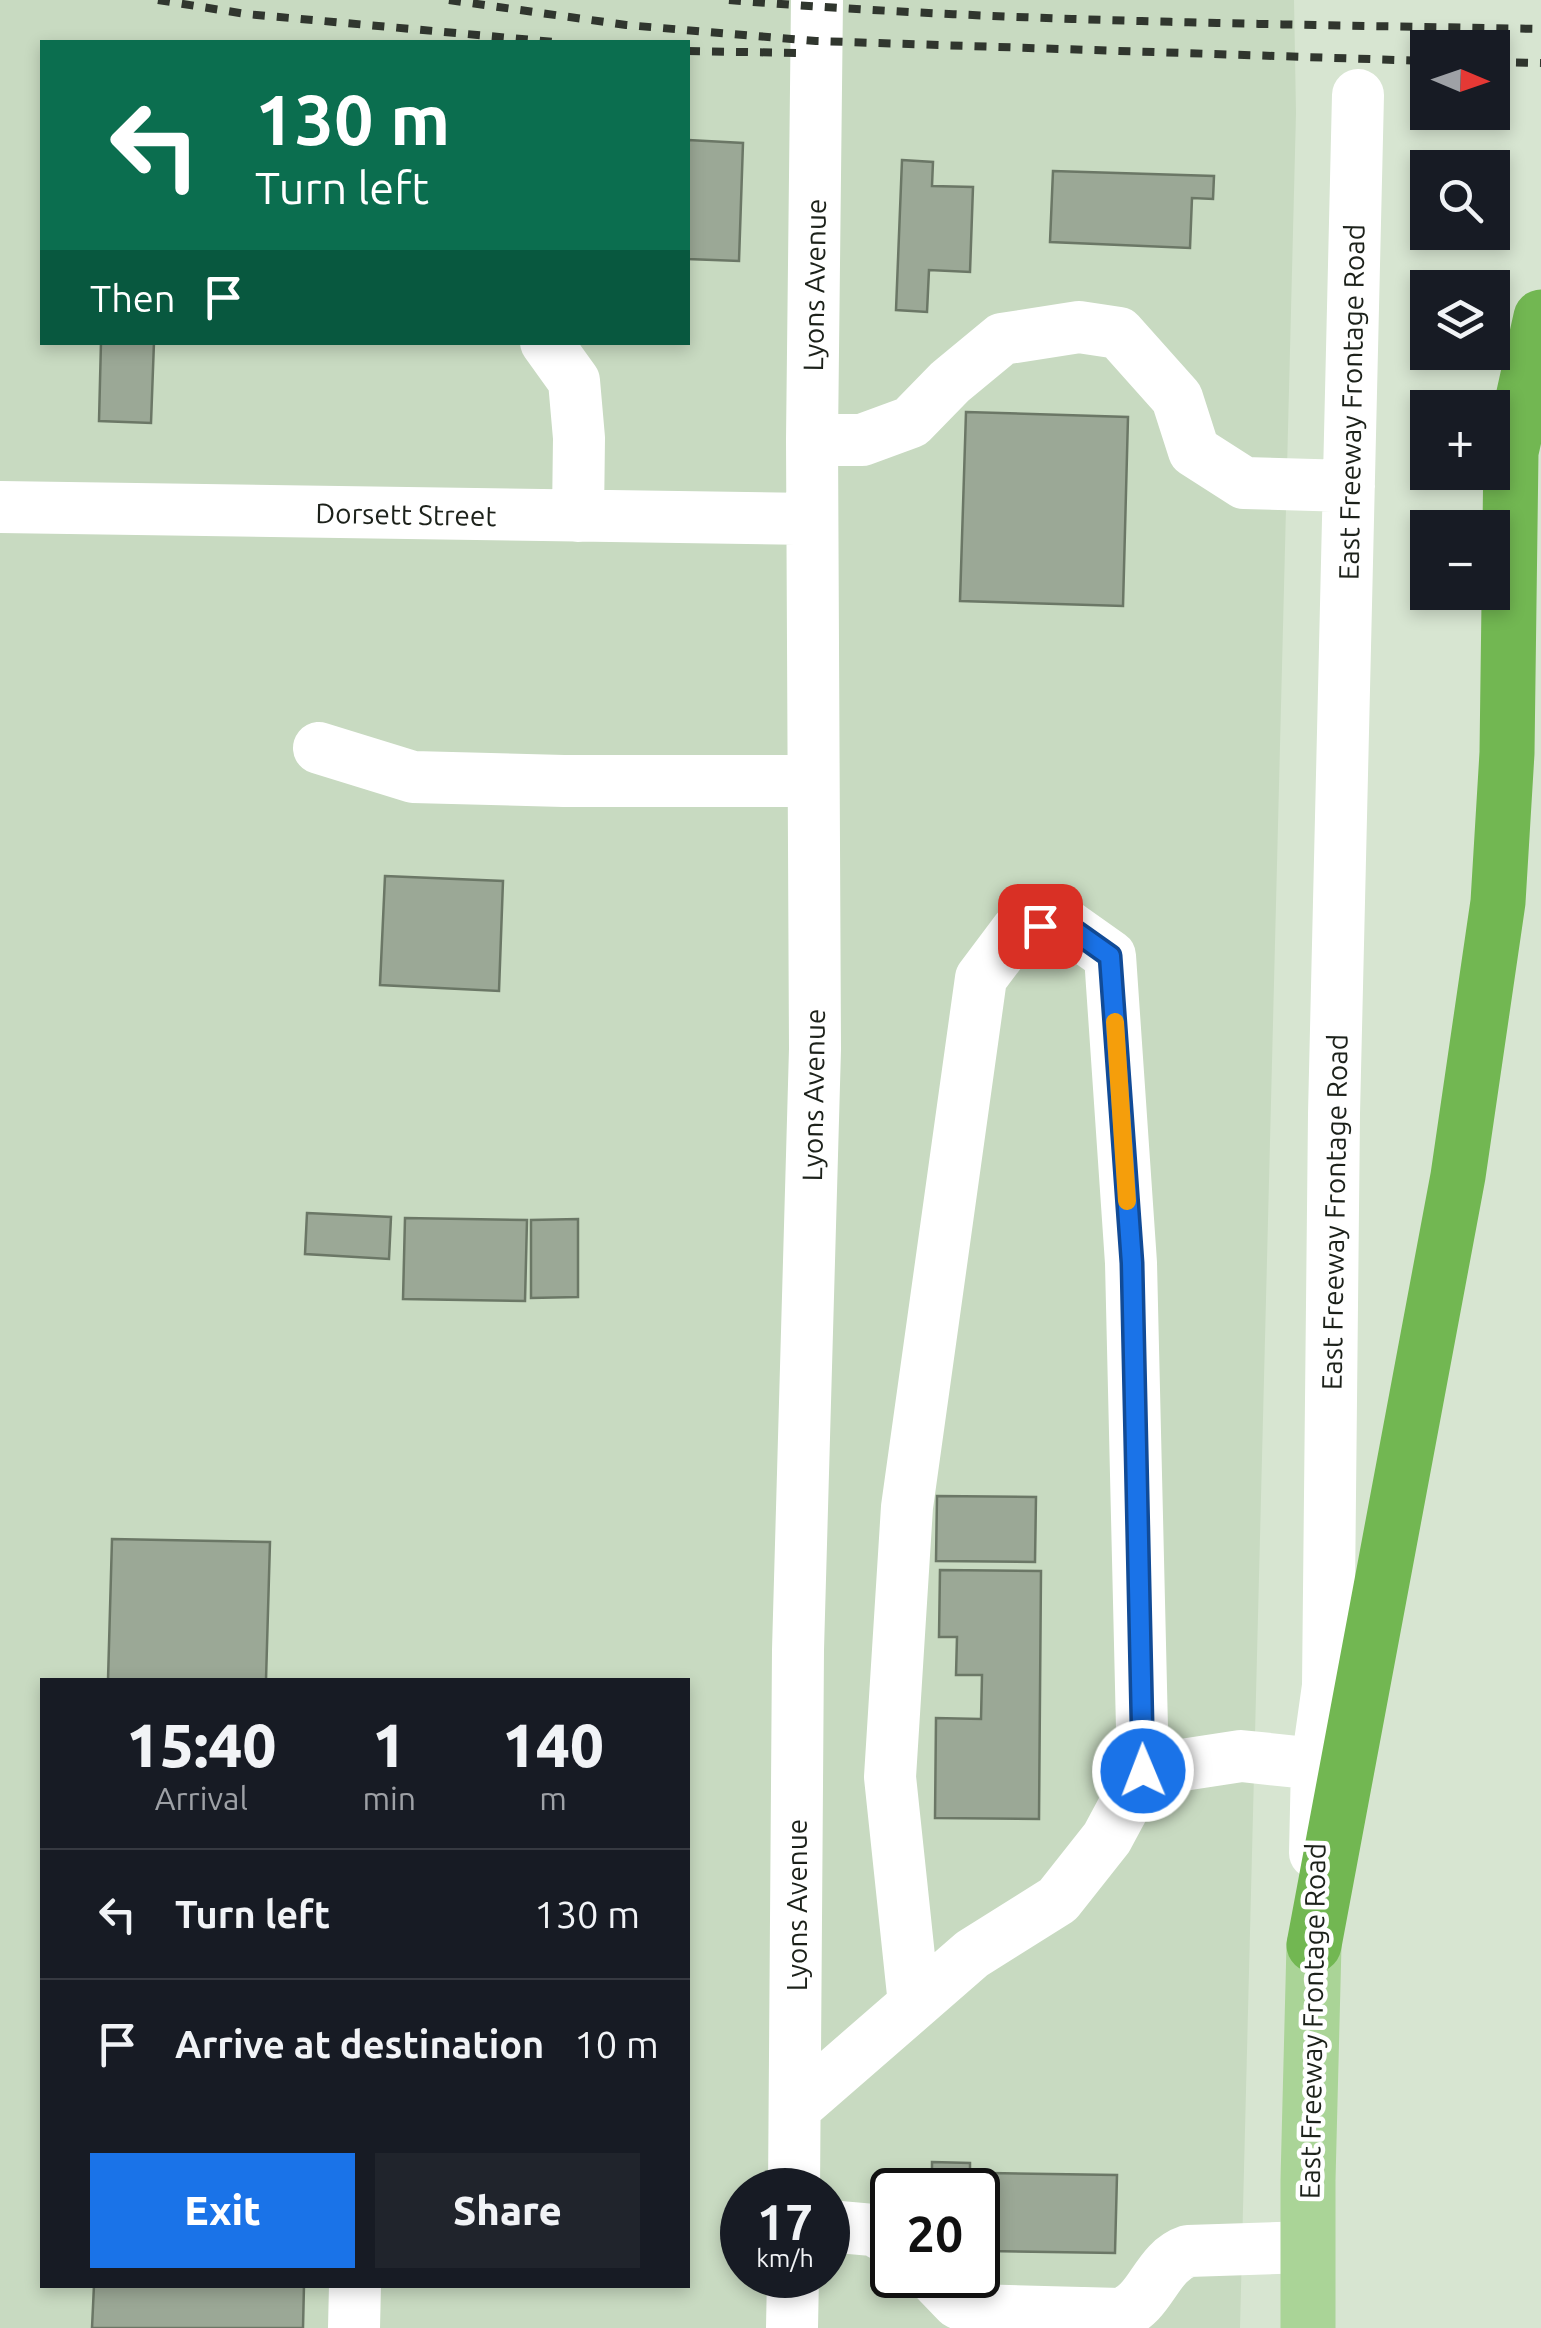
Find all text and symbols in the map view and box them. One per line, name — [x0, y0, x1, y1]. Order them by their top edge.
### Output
north arrow — [1410, 30, 1510, 130]
map controls — [1410, 30, 1510, 610]
icon: left — [90, 80, 220, 210]
text: 130 m — [255, 80, 450, 158]
button: search — [1410, 150, 1510, 250]
text: Turn left — [255, 162, 429, 213]
street label: Lyons Avenue — [797, 198, 831, 372]
street label: East Freeway Frontage Road — [1332, 224, 1370, 580]
icon: arrive — [196, 270, 251, 325]
button: layers — [1410, 270, 1510, 370]
text: Then — [90, 277, 176, 319]
button: + — [1410, 390, 1510, 490]
street label: Dorsett Street — [315, 497, 497, 531]
button: − — [1410, 510, 1510, 610]
pin — [998, 884, 1083, 969]
icon: arrive — [1013, 899, 1068, 954]
street label: Lyons Avenue — [796, 1008, 830, 1182]
street label: East Freeway Frontage Road — [1315, 1034, 1353, 1390]
text: 15:40 — [126, 1711, 276, 1778]
text: 1 — [372, 1711, 406, 1778]
text: 140 — [502, 1711, 604, 1778]
position arrow — [1091, 1719, 1195, 1823]
text: Arrival — [155, 1780, 248, 1816]
text: min — [362, 1780, 416, 1816]
text: m — [539, 1780, 567, 1816]
street label: Lyons Avenue — [781, 1819, 812, 1991]
street label: East Freeway Frontage Road — [1293, 1843, 1331, 2199]
icon: left — [90, 1887, 145, 1942]
text: Turn left — [175, 1893, 330, 1935]
text: 130 m — [534, 1893, 640, 1935]
icon: arrive — [90, 2017, 145, 2072]
text: Arrive at destination — [175, 2023, 544, 2065]
text: 10 m — [574, 2023, 659, 2065]
button: Exit — [90, 2153, 355, 2268]
button: Share — [375, 2153, 640, 2268]
speed limit sign: 20 — [870, 2168, 1000, 2298]
text: 17 — [757, 2193, 813, 2249]
text: km/h — [756, 2244, 814, 2272]

